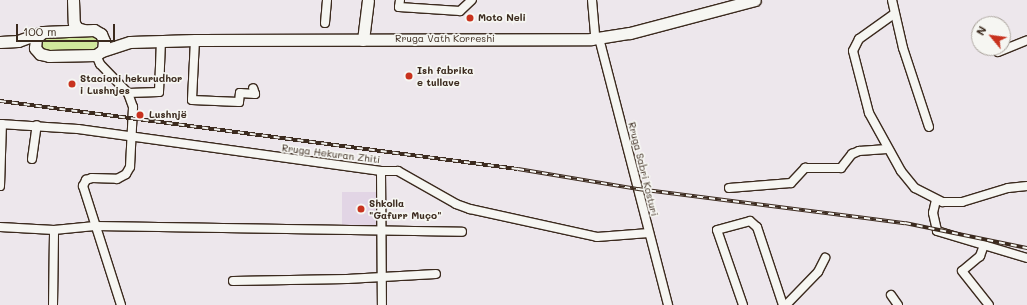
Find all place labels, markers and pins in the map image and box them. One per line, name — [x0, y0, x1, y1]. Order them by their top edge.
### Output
place label: Moto Neli — [478, 12, 526, 24]
marker: Moto Neli — [465, 13, 475, 23]
place label: Ish fabrika e tullave — [417, 64, 473, 88]
marker: Ish fabrika e tullave — [404, 71, 414, 81]
place label: Stacioni hekurudhor i Lushnjes — [80, 72, 182, 96]
marker: Stacioni hekurudhor i Lushnjes — [67, 79, 77, 89]
marker: Lushnjë — [134, 109, 146, 121]
place label: Lushnjë — [149, 109, 187, 121]
place label: Shkolla "Gafurr Muço" — [369, 197, 442, 220]
marker: Shkolla "Gafurr Muço" — [356, 204, 366, 214]

